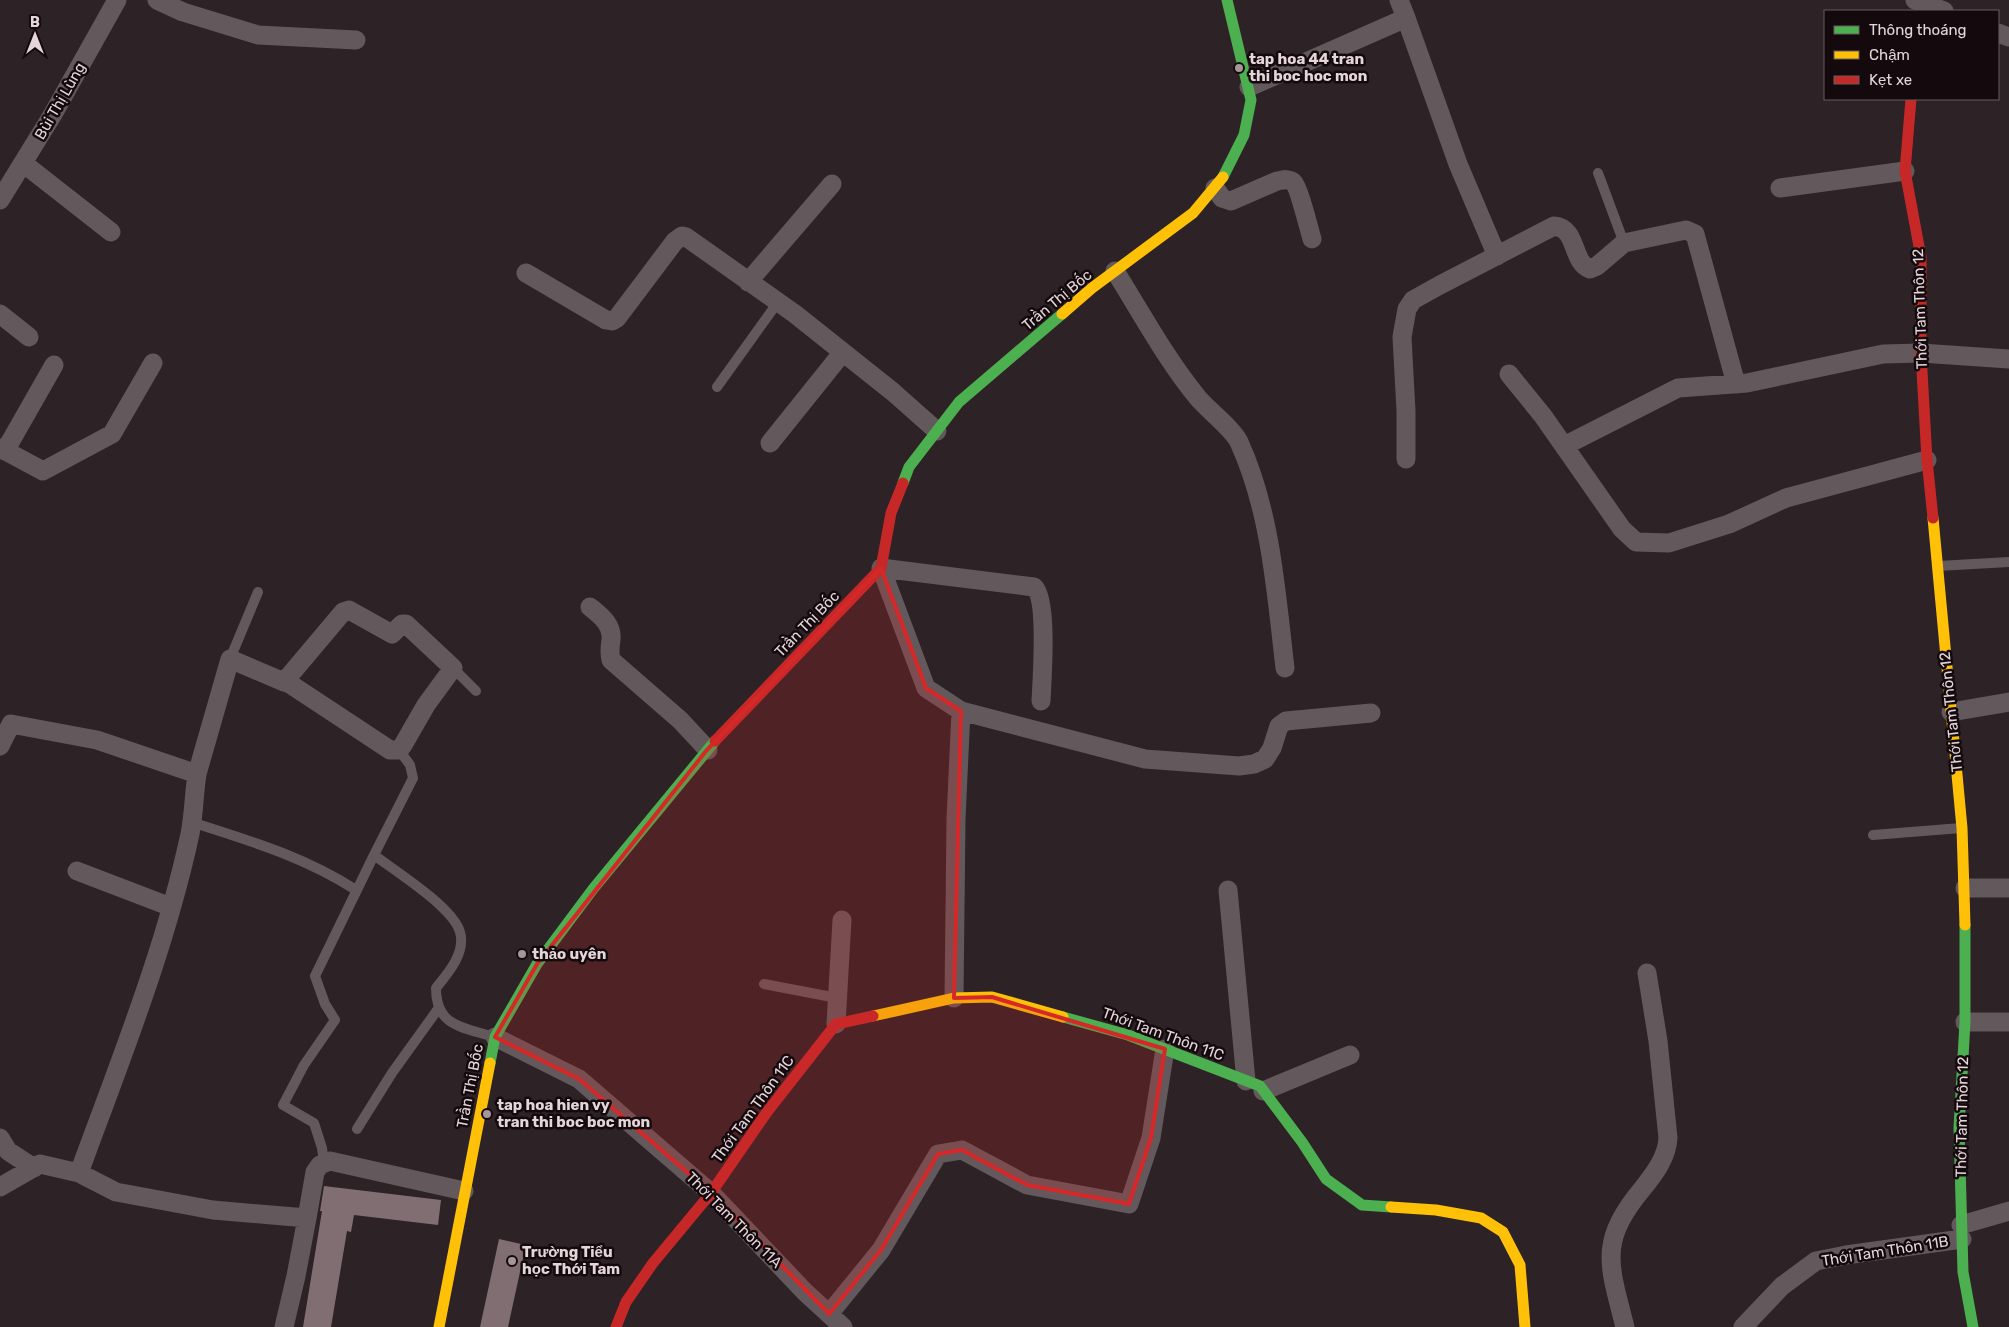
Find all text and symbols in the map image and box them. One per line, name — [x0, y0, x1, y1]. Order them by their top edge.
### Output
north arrow — [10, 10, 60, 60]
legend — [1824, 10, 1999, 100]
text: B — [30, 14, 40, 31]
text: Thông thoáng — [1869, 21, 1966, 39]
text: Chậm — [1869, 46, 1910, 64]
place label: tap hoa 44 tran thi boc hoc mon — [1249, 50, 1367, 85]
street label: Bùi Thị Lùng — [31, 59, 89, 143]
marker: tap hoa 44 tran thi boc hoc mon — [1233, 62, 1245, 74]
text: Kẹt xe — [1869, 71, 1912, 89]
street label: Thới Tam Thôn 12 — [1909, 248, 1931, 370]
street label: Trần Thị Bốc — [1018, 266, 1095, 334]
street label: Trần Thị Bốc — [771, 587, 843, 661]
street label: Thới Tam Thôn 12 — [1936, 651, 1966, 773]
place label: thảo uyên — [532, 945, 606, 963]
marker: thảo uyên — [516, 948, 528, 960]
street label: Thới Tam Thôn 11C — [1100, 1004, 1226, 1064]
street label: Trần Thị Bốc — [453, 1042, 487, 1130]
street label: Thới Tam Thôn 11C — [708, 1052, 798, 1166]
street label: Thới Tam Thôn 12 — [1952, 1056, 1972, 1177]
place label: tap hoa hien vy tran thi boc boc mon — [497, 1096, 650, 1131]
marker: tap hoa hien vy tran thi boc boc mon — [481, 1108, 493, 1120]
street label: Thới Tam Thôn 11A — [682, 1168, 786, 1272]
street label: Thới Tam Thôn 11B — [1820, 1232, 1950, 1270]
place label: Trường Tiểu học Thới Tam — [522, 1243, 620, 1278]
marker: Trường Tiểu học Thới Tam — [506, 1255, 518, 1267]

